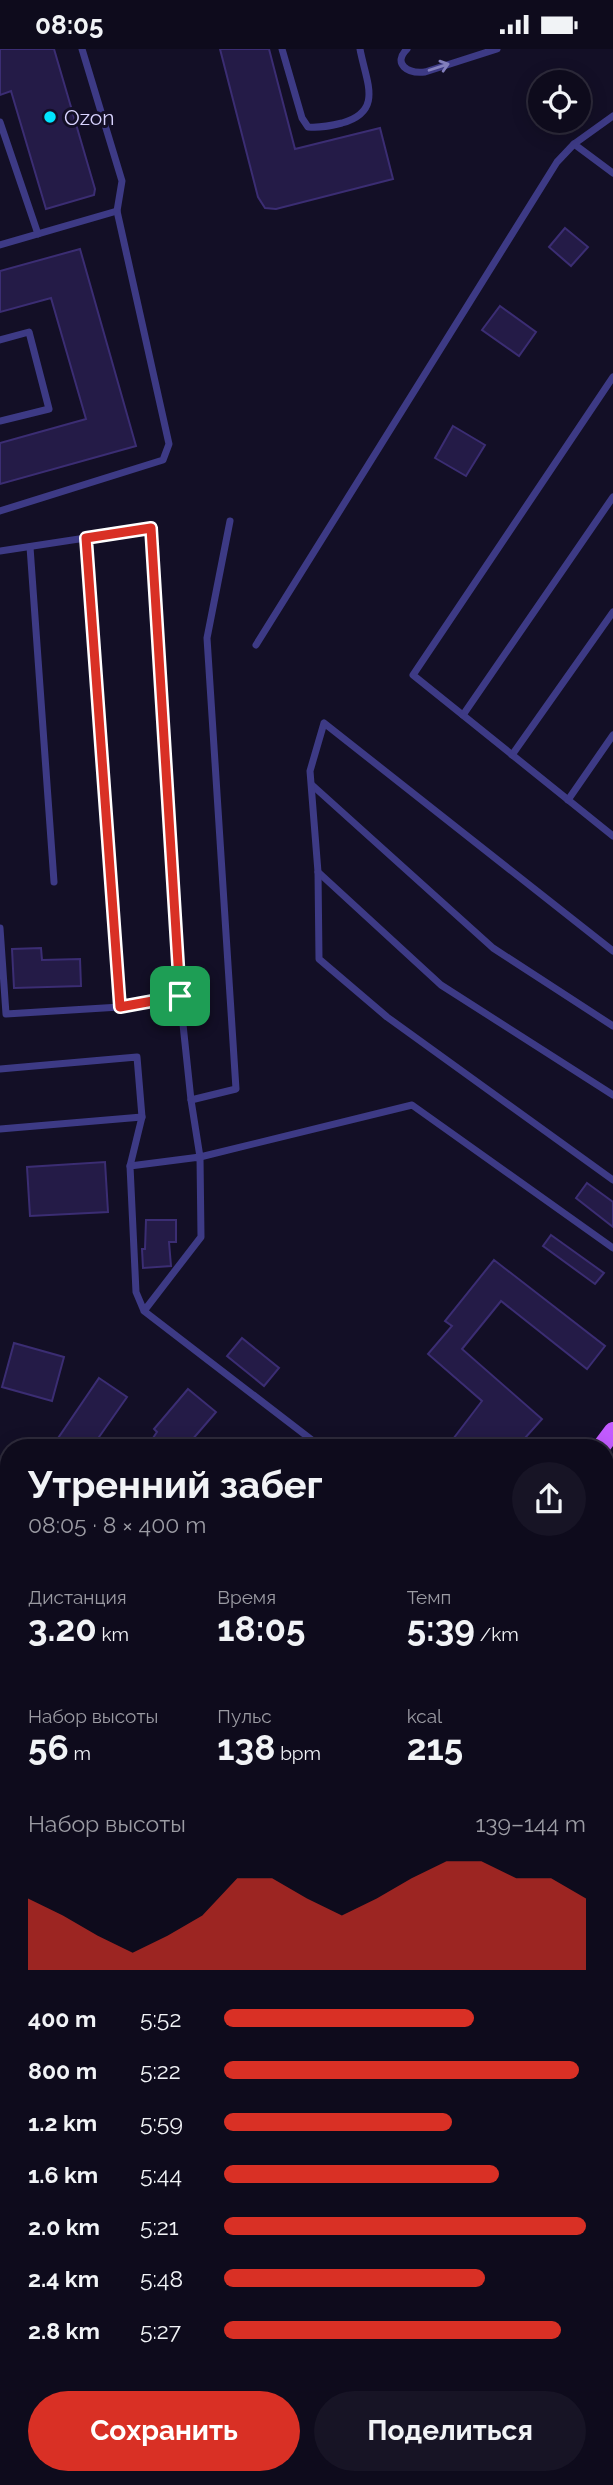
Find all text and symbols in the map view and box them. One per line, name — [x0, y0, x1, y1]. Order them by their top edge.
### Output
text: 08:05 — [35, 10, 103, 40]
one-way arrow — [428, 60, 450, 72]
map controls — [528, 70, 591, 133]
button: locate — [528, 70, 591, 133]
place label: Ozon — [64, 105, 115, 130]
marker: Ozon — [42, 109, 58, 125]
pin — [150, 966, 210, 1026]
icon: arrive — [161, 977, 199, 1015]
text: Утренний забег — [28, 1462, 323, 1507]
button: share — [512, 1462, 586, 1536]
text: 08:05 · 8 × 400 m — [28, 1511, 206, 1538]
text: Дистанция — [28, 1586, 127, 1608]
text: Время — [217, 1586, 276, 1608]
text: Темп — [407, 1586, 451, 1608]
text: 3.20 — [28, 1608, 97, 1649]
text: 18:05 — [217, 1608, 305, 1649]
text: 5:39 — [407, 1608, 475, 1649]
text: km — [97, 1623, 129, 1645]
text: /km — [475, 1623, 519, 1645]
text: Набор высоты — [28, 1705, 158, 1727]
text: Пульс — [217, 1705, 272, 1727]
text: kcal — [407, 1705, 442, 1727]
text: 56 — [28, 1727, 69, 1768]
text: 138 — [217, 1727, 275, 1768]
text: 215 — [407, 1727, 463, 1768]
text: m — [69, 1742, 91, 1764]
text: bpm — [275, 1742, 321, 1764]
text: Набор высоты — [28, 1810, 186, 1837]
text: 139–144 m — [475, 1810, 586, 1837]
text: 400 m — [28, 2005, 96, 2032]
text: 5:52 — [140, 2005, 181, 2032]
text: 800 m — [28, 2057, 97, 2084]
text: 5:22 — [140, 2057, 181, 2084]
text: 1.2 km — [28, 2109, 97, 2136]
text: 5:59 — [140, 2109, 183, 2136]
text: 1.6 km — [28, 2161, 98, 2188]
text: 5:44 — [140, 2161, 182, 2188]
text: 2.0 km — [28, 2213, 100, 2240]
text: 5:21 — [140, 2213, 179, 2240]
text: 2.4 km — [28, 2265, 99, 2292]
text: 5:48 — [140, 2265, 183, 2292]
text: 2.8 km — [28, 2317, 100, 2344]
text: 5:27 — [140, 2317, 181, 2344]
button: Сохранить — [28, 2391, 300, 2471]
button: Поделиться — [314, 2391, 586, 2471]

